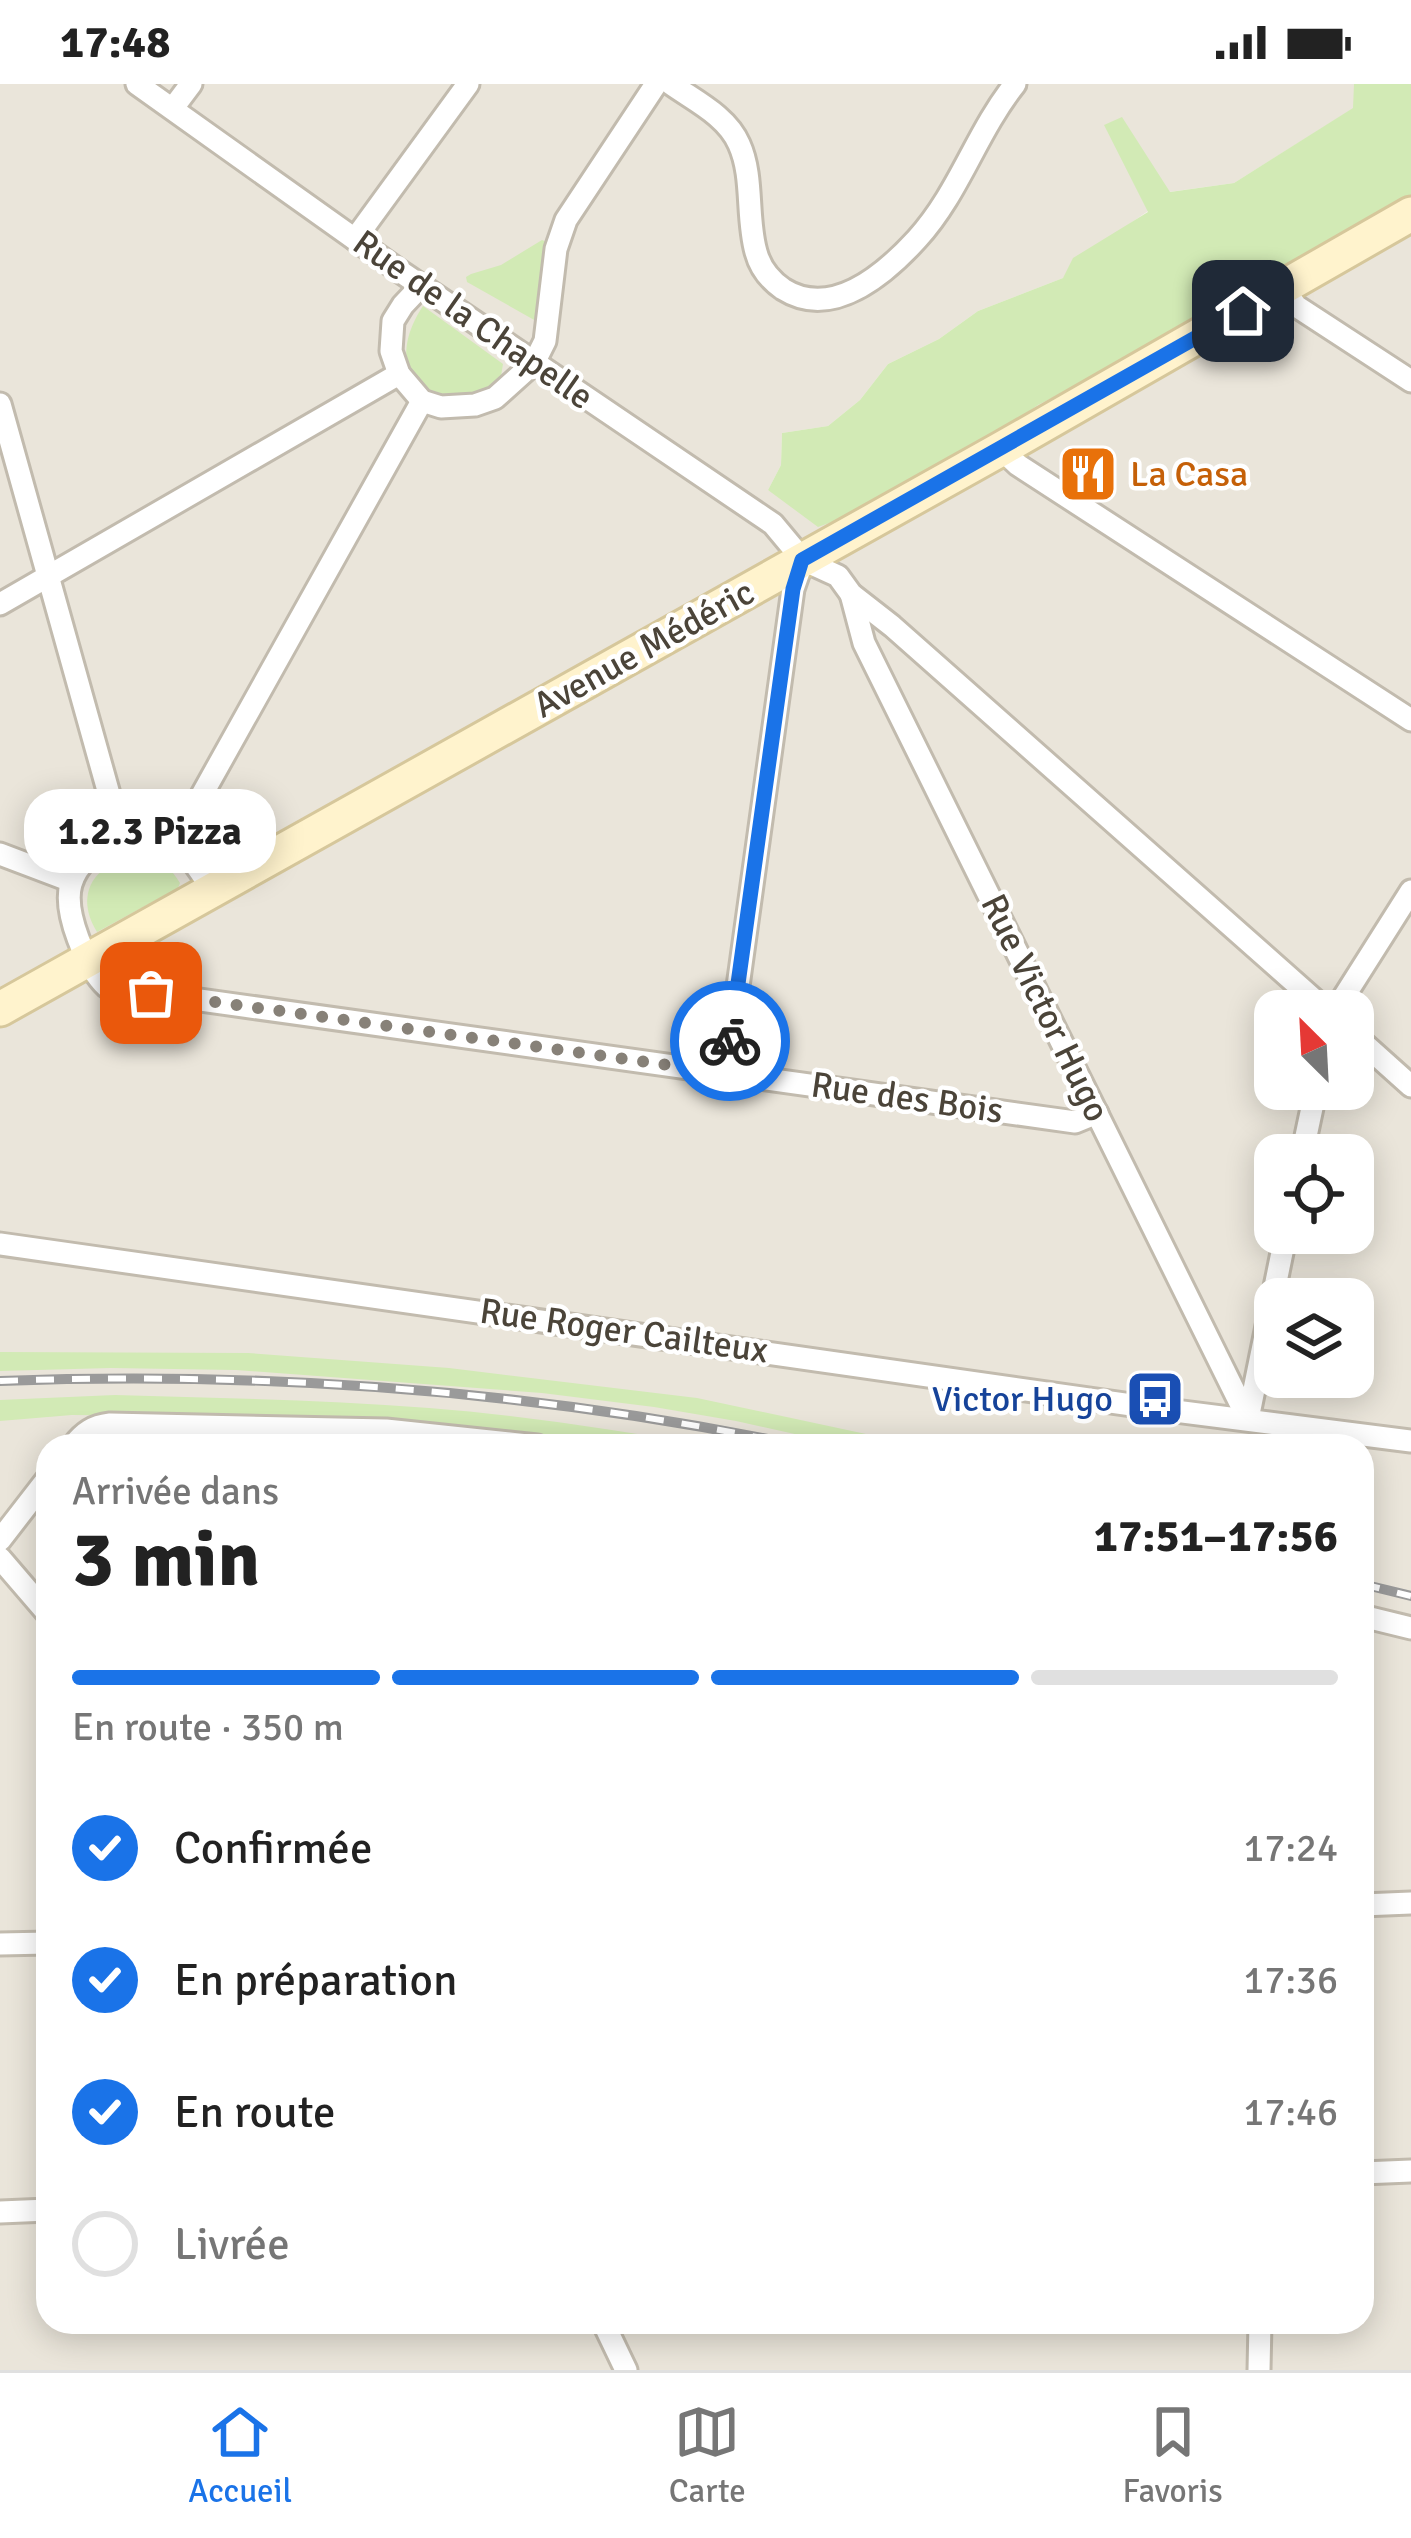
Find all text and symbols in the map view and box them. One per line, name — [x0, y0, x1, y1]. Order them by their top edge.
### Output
text: 17:48 — [60, 15, 170, 70]
street label: Rue de la Chapelle — [344, 220, 602, 420]
pin — [1192, 260, 1294, 362]
icon: home — [1210, 278, 1276, 344]
restaurant icon: La Casa — [1057, 443, 1119, 505]
place label: La Casa — [1130, 452, 1248, 497]
street label: Avenue Médéric — [526, 570, 762, 728]
callout: 1.2.3 Pizza — [25, 789, 277, 873]
text: 1.2.3 Pizza — [58, 807, 242, 855]
street label: Rue Victor Hugo — [970, 887, 1120, 1129]
pin — [100, 942, 202, 1044]
icon: bag — [118, 960, 184, 1026]
courier — [670, 981, 790, 1101]
north arrow — [1254, 990, 1374, 1110]
map controls — [1254, 990, 1374, 1398]
icon: bike — [697, 1008, 763, 1074]
street label: Rue des Bois — [808, 1062, 1006, 1134]
button: locate — [1254, 1134, 1374, 1254]
button: layers — [1254, 1278, 1374, 1398]
street label: Rue Roger Cailteux — [477, 1289, 771, 1374]
bus stop icon: Victor Hugo — [1124, 1368, 1186, 1430]
place label: Victor Hugo — [932, 1377, 1113, 1422]
text: Arrivée dans — [72, 1467, 279, 1515]
text: 17:51–17:56 — [1094, 1509, 1338, 1564]
text: 3 min — [72, 1512, 260, 1608]
text: En route · 350 m — [72, 1703, 344, 1751]
icon: check — [72, 1815, 138, 1881]
text: Confirmée — [174, 1821, 372, 1876]
text: 17:24 — [1243, 1824, 1338, 1872]
icon: check — [72, 1947, 138, 2013]
text: En préparation — [174, 1953, 457, 2008]
text: 17:36 — [1243, 1956, 1338, 2004]
icon: check — [72, 2079, 138, 2145]
text: En route — [174, 2085, 336, 2140]
text: 17:46 — [1243, 2088, 1338, 2136]
text: Livrée — [174, 2217, 290, 2272]
tab: Accueil — [188, 2399, 292, 2512]
tab: Carte — [669, 2399, 746, 2512]
tab: Favoris — [1123, 2399, 1223, 2512]

